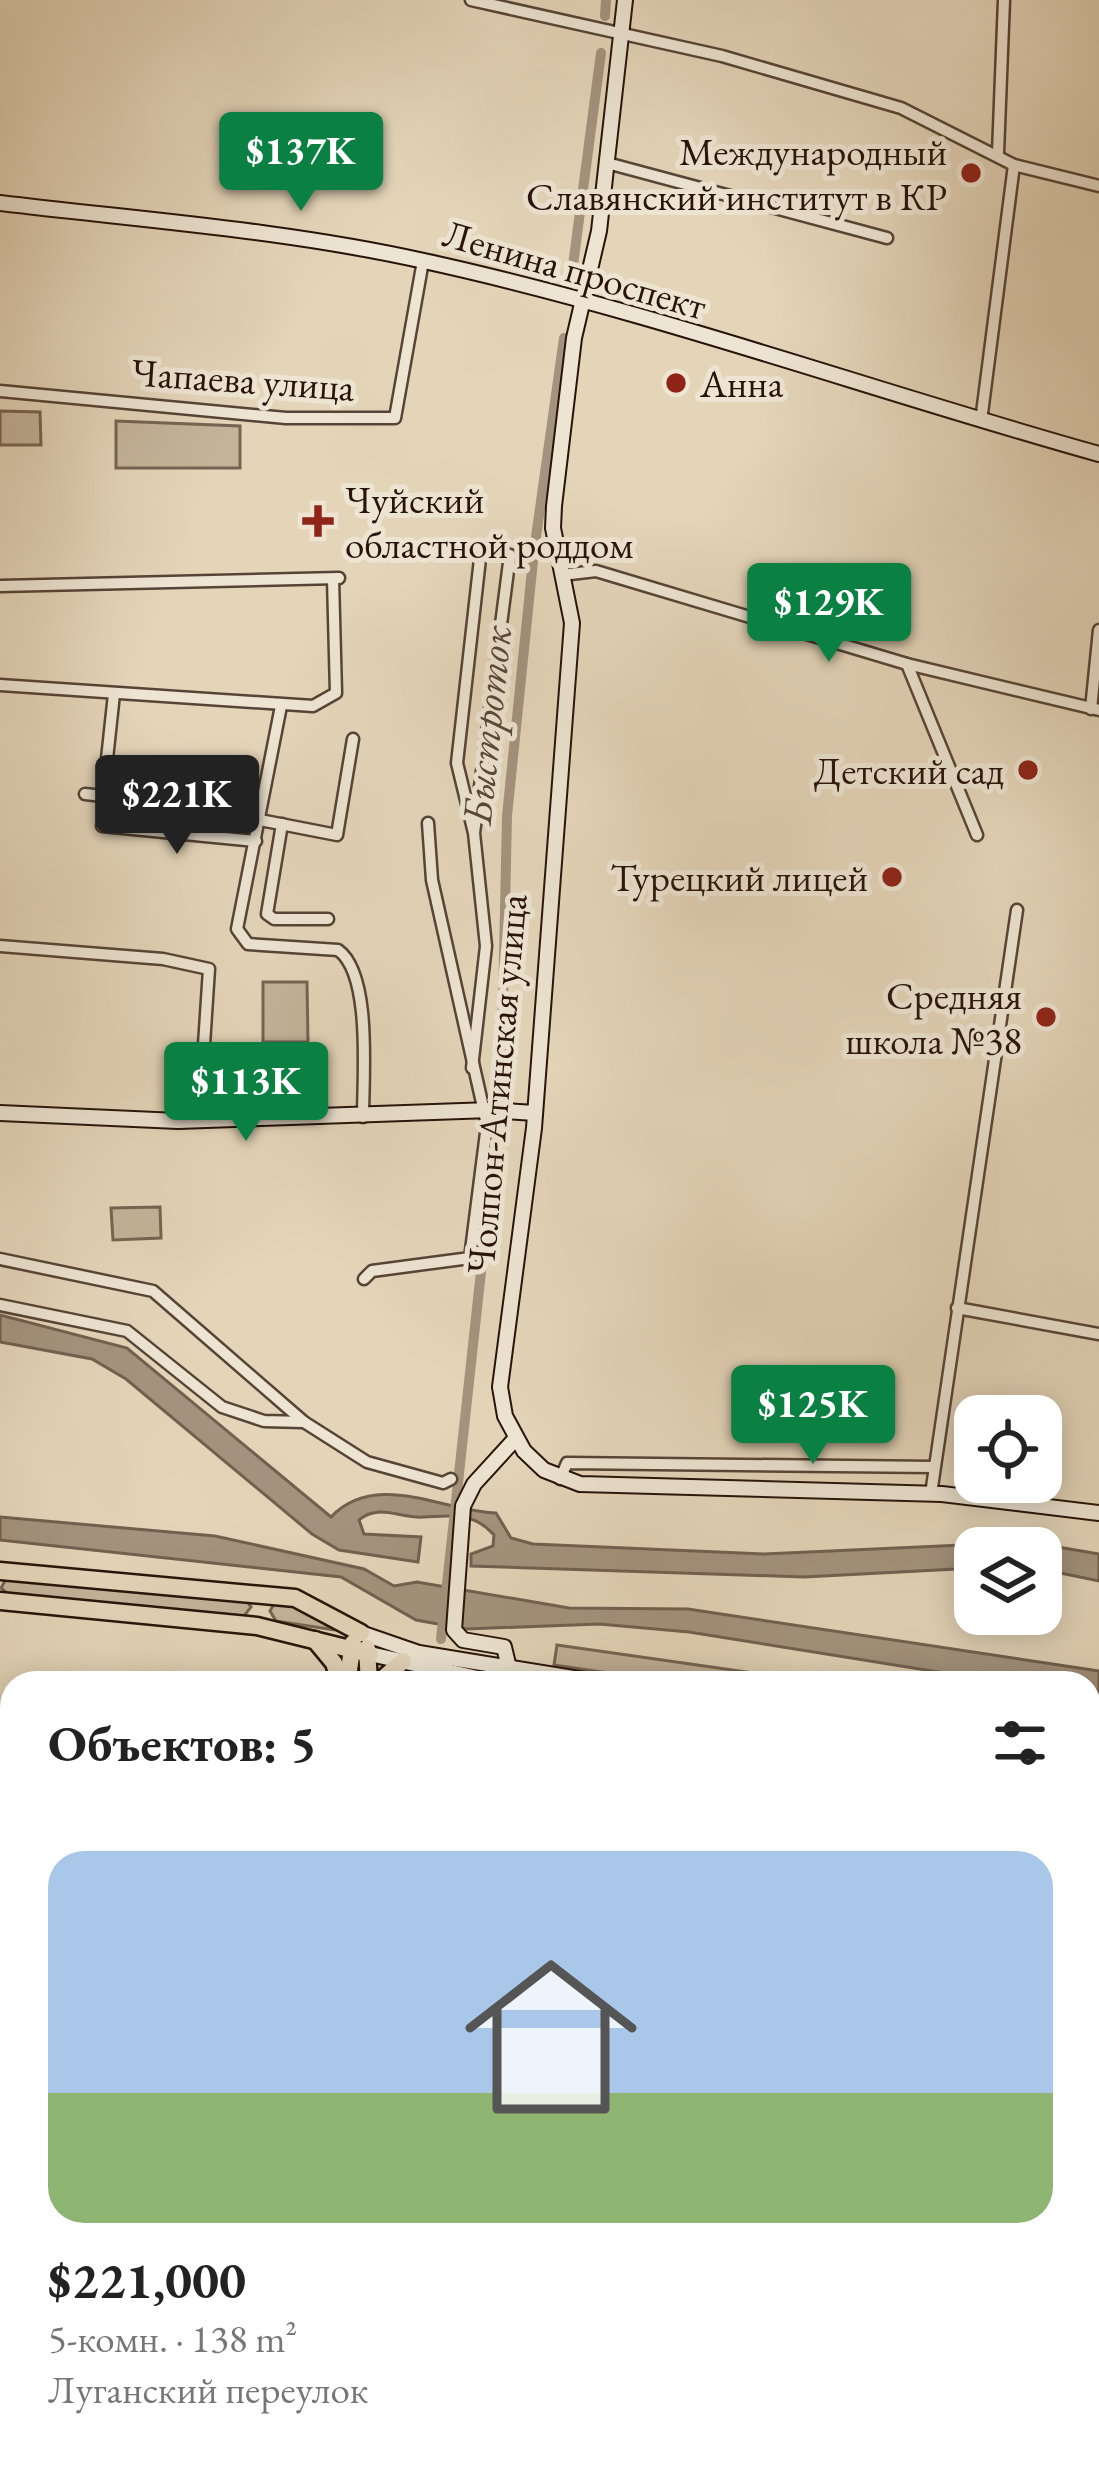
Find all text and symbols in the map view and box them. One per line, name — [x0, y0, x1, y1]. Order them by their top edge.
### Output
pin: $137K — [217, 112, 385, 214]
text: $137K — [246, 125, 356, 176]
place label: Международный Славянский институт в КР — [526, 126, 947, 222]
marker: Международный Славянский институт в КР — [958, 160, 984, 186]
street label: Ленина проспект — [437, 208, 712, 331]
street label: Чапаева улица — [130, 346, 357, 413]
place label: Анна — [699, 358, 784, 409]
marker: Анна — [663, 370, 689, 396]
place label: Чуйский областной роддом — [345, 474, 633, 570]
marker: Чуйский областной роддом — [302, 505, 334, 537]
pin: $129K — [745, 563, 913, 665]
text: $129K — [774, 576, 884, 627]
water label: Быстроток — [449, 622, 524, 828]
place label: Детский сад — [814, 745, 1004, 796]
pin: $221K — [93, 755, 261, 857]
marker: Детский сад — [1015, 757, 1041, 783]
text: $221K — [122, 768, 232, 819]
place label: Турецкий лицей — [610, 852, 868, 903]
marker: Турецкий лицей — [879, 864, 905, 890]
street label: Чолпон-Атинская улица — [454, 892, 539, 1276]
place label: Средняя школа №38 — [845, 970, 1022, 1066]
marker: Средняя школа №38 — [1033, 1004, 1059, 1030]
pin: $113K — [162, 1042, 330, 1144]
text: $113K — [191, 1055, 301, 1106]
pin: $125K — [729, 1365, 897, 1467]
text: $125K — [758, 1378, 868, 1429]
map controls — [954, 1395, 1062, 1635]
button: locate — [954, 1395, 1062, 1503]
button: layers — [954, 1527, 1062, 1635]
text: Объектов: 5 — [48, 1710, 317, 1776]
icon: filters — [987, 1710, 1053, 1776]
icon: home — [443, 1929, 659, 2145]
text: $221,000 — [48, 2247, 246, 2313]
text: 5-комн. · 138 m² — [48, 2313, 297, 2364]
text: Луганский переулок — [48, 2364, 369, 2415]

